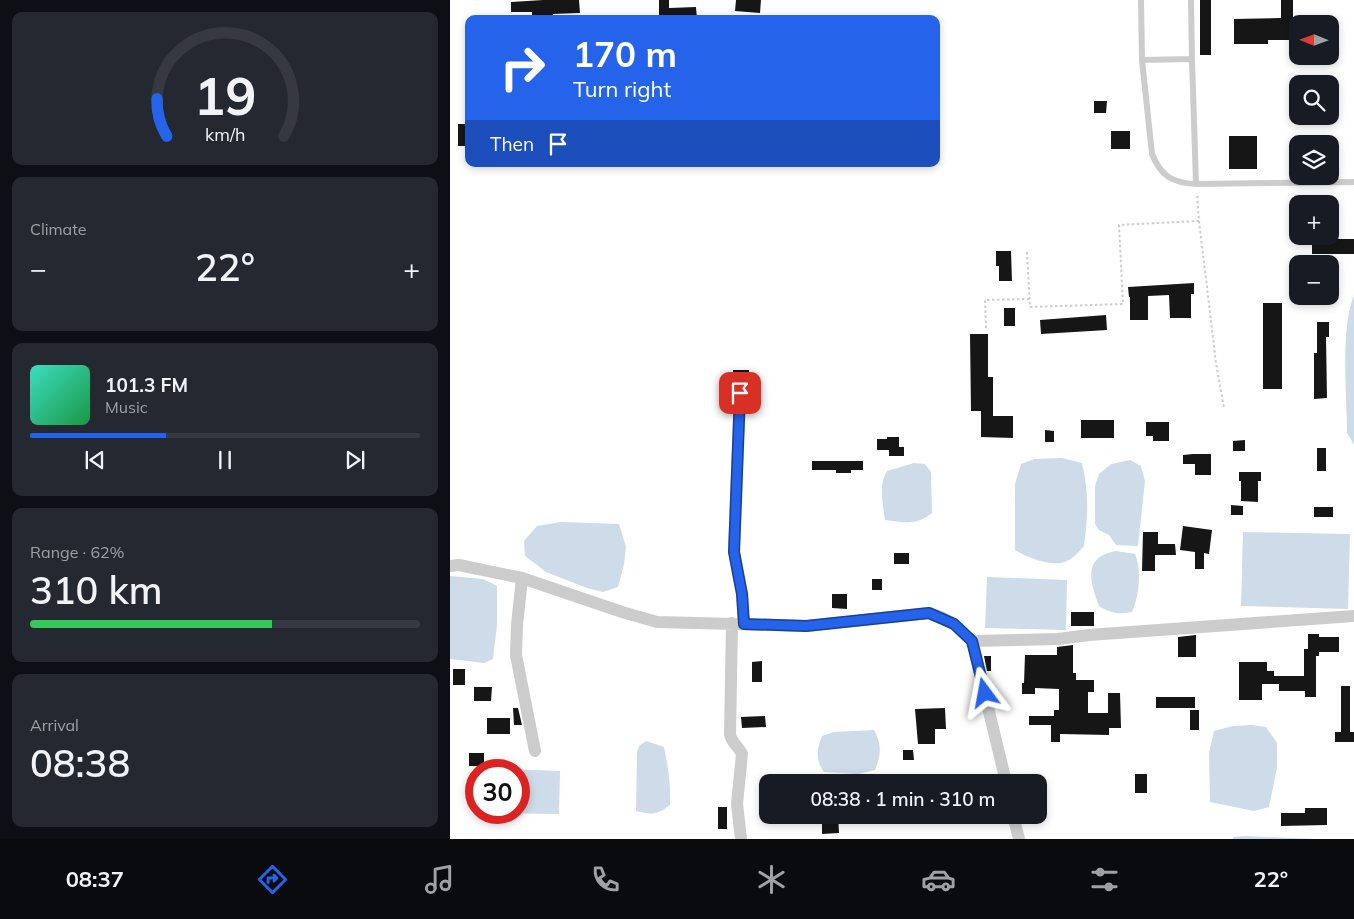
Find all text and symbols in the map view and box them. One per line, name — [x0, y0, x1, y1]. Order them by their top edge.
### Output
north arrow — [1289, 15, 1339, 65]
map controls — [1289, 15, 1339, 305]
text: 170 m — [573, 32, 677, 76]
icon: right — [490, 35, 555, 100]
text: 19 — [194, 63, 256, 128]
text: Turn right — [573, 75, 671, 103]
button: search — [1289, 75, 1339, 125]
text: km/h — [205, 123, 245, 145]
icon: arrive — [544, 130, 572, 158]
text: Then — [490, 132, 534, 156]
button: layers — [1289, 135, 1339, 185]
button: + — [1289, 195, 1339, 245]
text: Climate — [30, 219, 86, 239]
text: 22° — [195, 243, 255, 291]
text: − — [30, 251, 47, 286]
text: + — [403, 251, 420, 286]
button: − — [1289, 255, 1339, 305]
pin — [719, 372, 761, 414]
text: 101.3 FM — [105, 373, 188, 397]
icon: arrive — [726, 379, 754, 407]
text: Music — [105, 397, 148, 417]
icon: previous — [81, 446, 109, 474]
icon: pause — [211, 446, 239, 474]
icon: next — [341, 446, 369, 474]
text: Range · 62% — [30, 542, 125, 562]
text: 310 km — [30, 566, 163, 614]
position arrow — [958, 666, 1010, 718]
text: Arrival — [30, 715, 79, 735]
text: 08:38 — [30, 739, 130, 787]
speed limit sign: 30 — [465, 759, 530, 824]
text: 08:38 · 1 min · 310 m — [810, 787, 996, 811]
icon: directions — [255, 862, 290, 897]
icon: music — [422, 862, 457, 897]
icon: phone — [588, 862, 623, 897]
icon: climate — [754, 862, 789, 897]
icon: car — [921, 862, 956, 897]
icon: filters — [1087, 862, 1122, 897]
text: 08:37 — [66, 865, 124, 893]
text: 22° — [1253, 865, 1288, 893]

